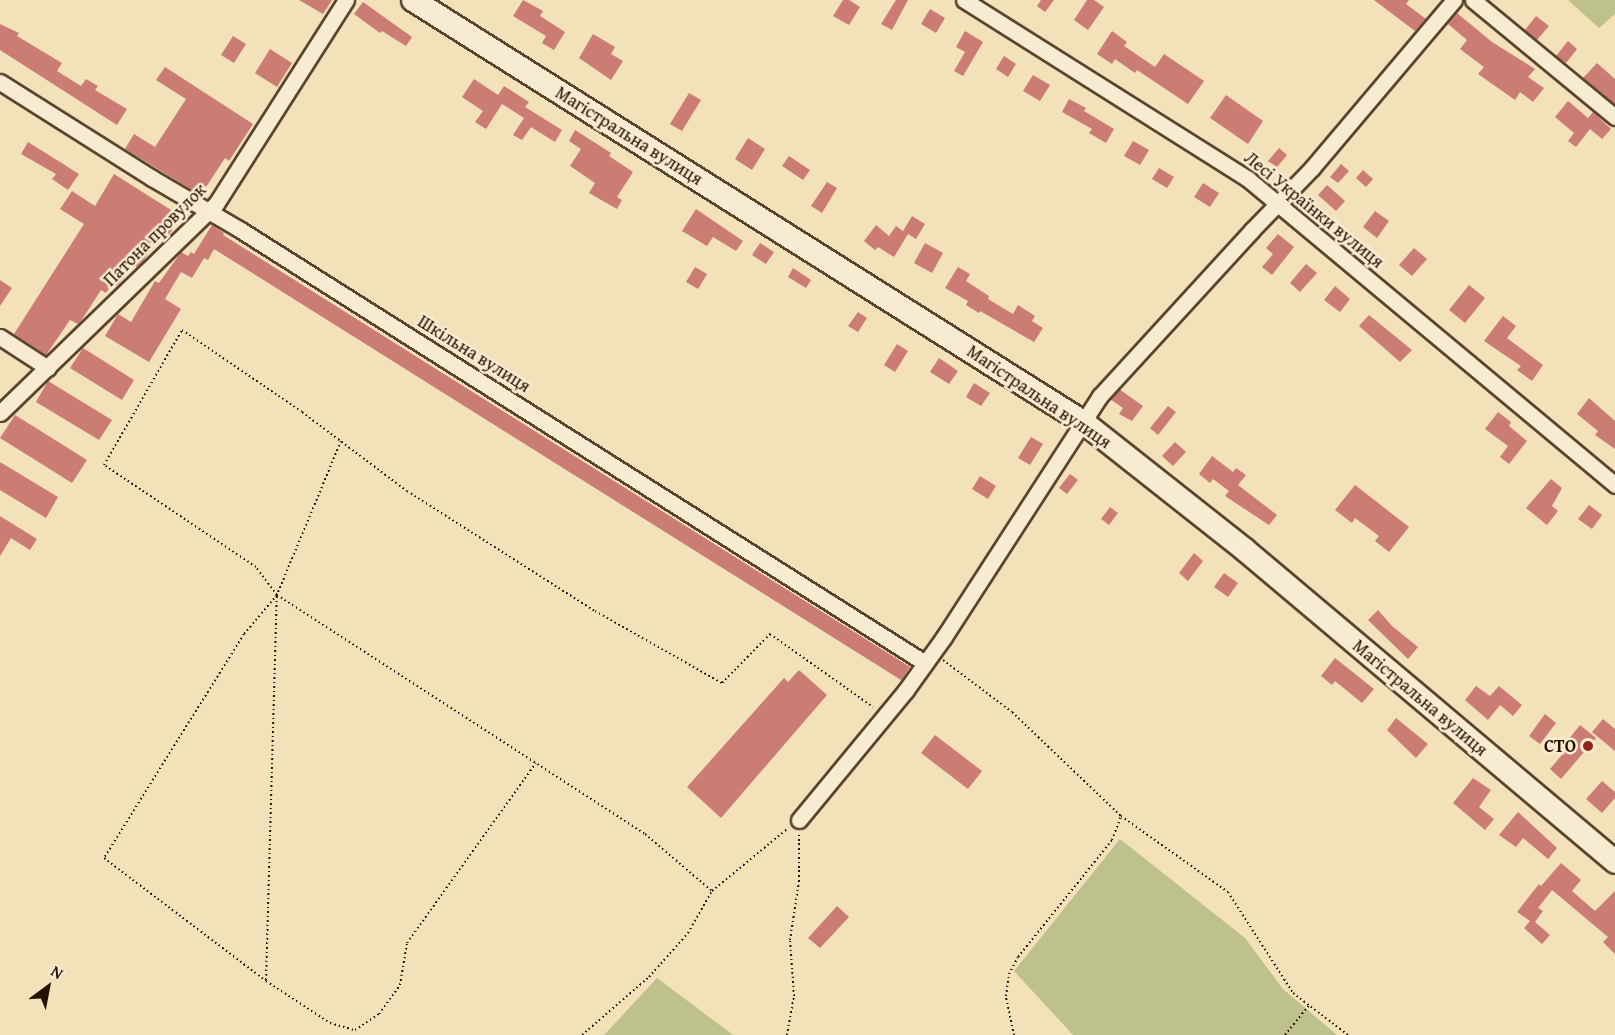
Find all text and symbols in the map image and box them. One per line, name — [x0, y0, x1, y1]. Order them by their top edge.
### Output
street label: Магістральна вулиця — [551, 82, 707, 190]
street label: Лесі Українки вулиця — [1240, 147, 1388, 273]
street label: Патона провулок — [99, 179, 211, 291]
street label: Шкільна вулиця — [414, 311, 534, 397]
street label: Магістральна вулиця — [963, 341, 1115, 453]
street label: Магістральна вулиця — [1348, 635, 1492, 761]
place label: СТО — [1544, 735, 1576, 757]
marker: СТО — [1581, 739, 1595, 753]
north arrow — [18, 957, 78, 1017]
text: N — [47, 959, 68, 985]

